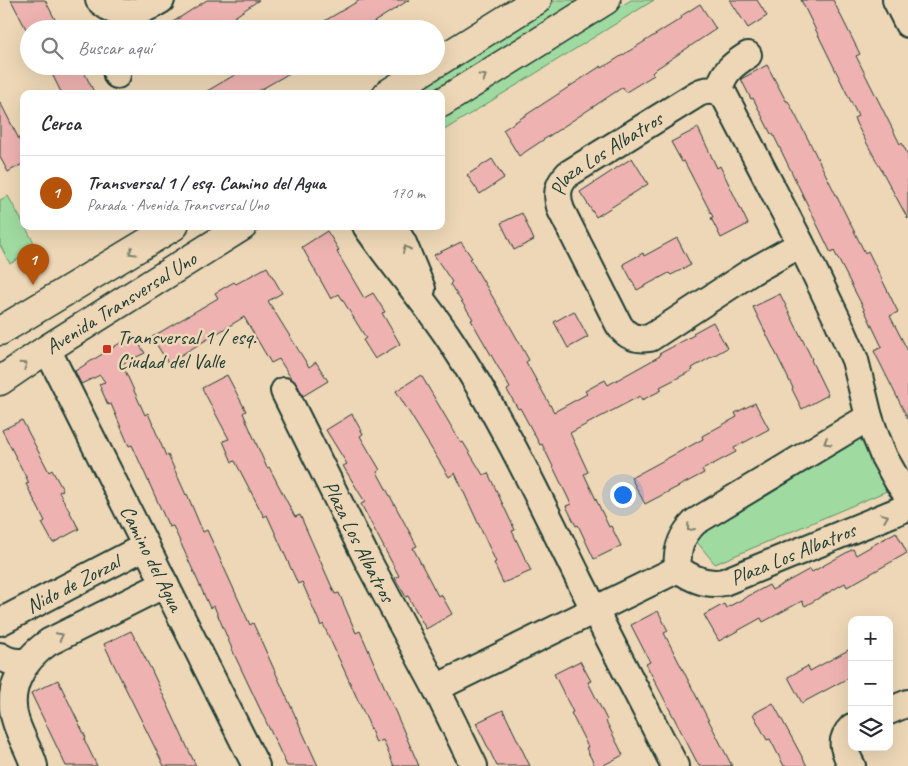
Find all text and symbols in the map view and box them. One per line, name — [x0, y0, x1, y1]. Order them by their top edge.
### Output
search box — [20, 20, 445, 75]
icon: search — [38, 34, 66, 62]
text: Buscar aquí — [78, 36, 152, 60]
one-way arrow — [477, 73, 486, 83]
street label: Plaza Los Albatros — [545, 105, 669, 198]
text: Cerca — [40, 110, 81, 136]
text: Transversal 1 / esq. Camino del Agua — [87, 171, 325, 195]
text: 1 — [52, 183, 60, 203]
text: 170 m — [391, 183, 425, 203]
text: Parada · Avenida Transversal Uno — [87, 195, 269, 215]
pin: 1 — [17, 244, 49, 285]
street label: Avenida Transversal Uno — [40, 245, 203, 360]
one-way arrow — [129, 245, 138, 255]
one-way arrow — [401, 245, 412, 254]
place label: Transversal 1 / esq. Ciudad del Valle — [117, 324, 257, 374]
marker: Transversal 1 / esq. Ciudad del Valle — [101, 343, 113, 355]
one-way arrow — [18, 362, 27, 371]
one-way arrow — [823, 436, 832, 446]
street label: Plaza Los Albatros — [317, 476, 402, 608]
your location — [610, 482, 636, 508]
street label: Camino del Agua — [114, 501, 190, 618]
one-way arrow — [880, 512, 889, 523]
street label: Plaza Los Albatros — [726, 516, 861, 591]
one-way arrow — [686, 523, 695, 532]
street label: Nido de Zorzal — [22, 548, 127, 619]
map controls — [848, 616, 893, 751]
button: + — [848, 616, 893, 661]
one-way arrow — [54, 632, 63, 642]
button: − — [848, 661, 893, 706]
button: layers — [848, 706, 893, 751]

